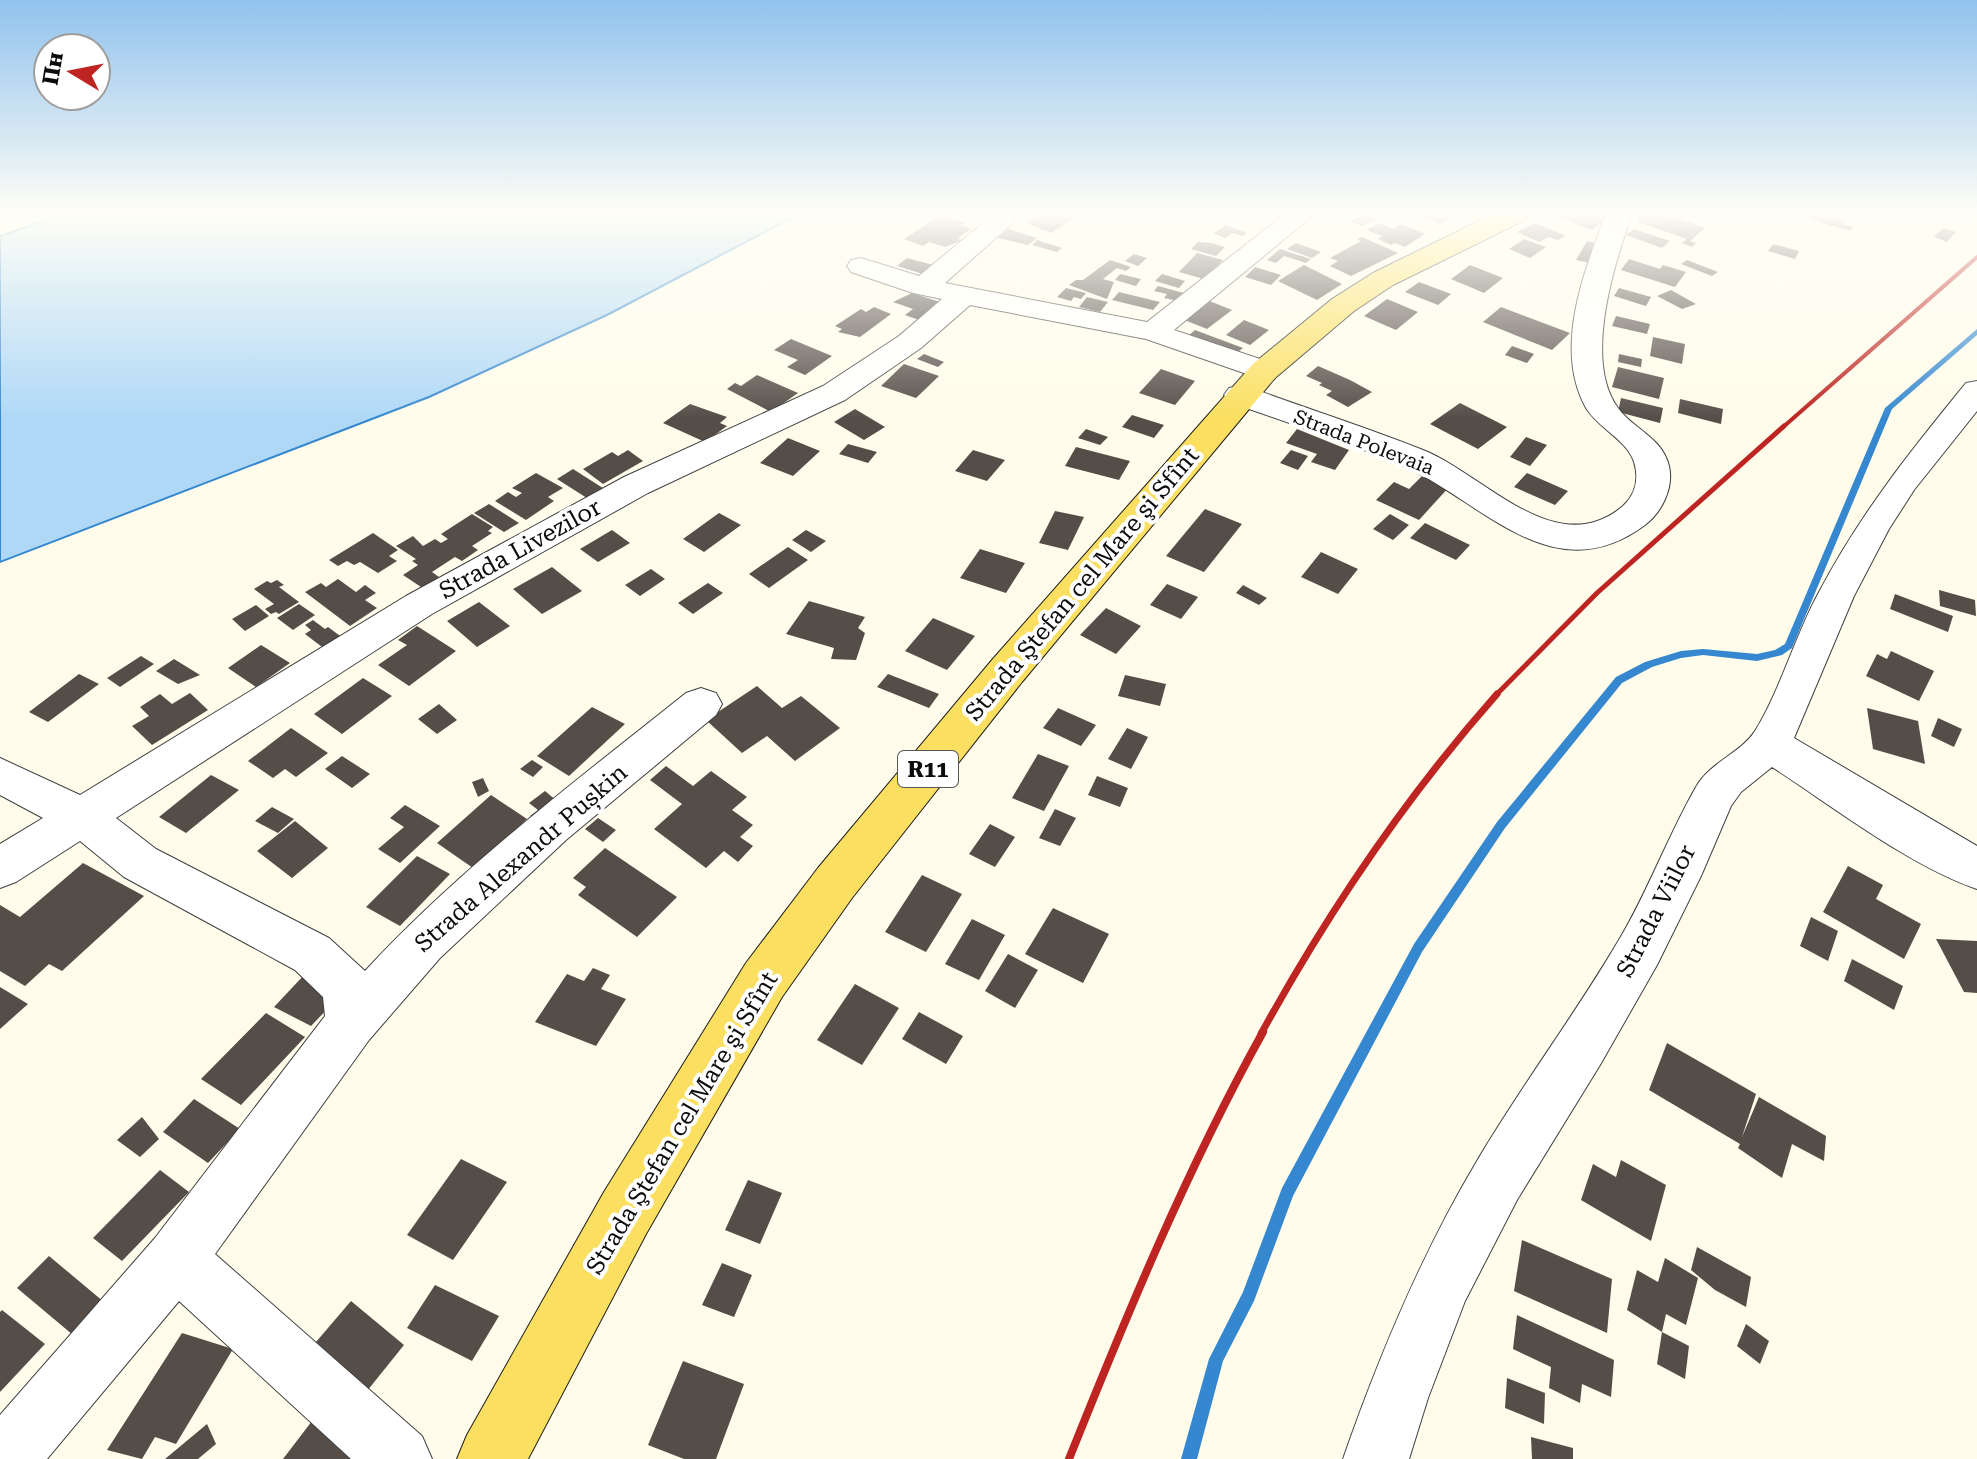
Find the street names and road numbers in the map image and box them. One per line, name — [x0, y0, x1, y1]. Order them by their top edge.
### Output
street label: Strada Polevaia — [1291, 404, 1438, 480]
street label: Strada Ştefan cel Mare şi Sfînt — [959, 442, 1205, 726]
street label: Strada Livezilor — [434, 493, 606, 605]
road number: R11 — [898, 751, 958, 787]
street label: Strada Alexandr Pușkin — [409, 758, 634, 959]
street label: Strada Viilor — [1611, 840, 1701, 982]
street label: Strada Ştefan cel Mare şi Sfînt — [580, 967, 784, 1279]

